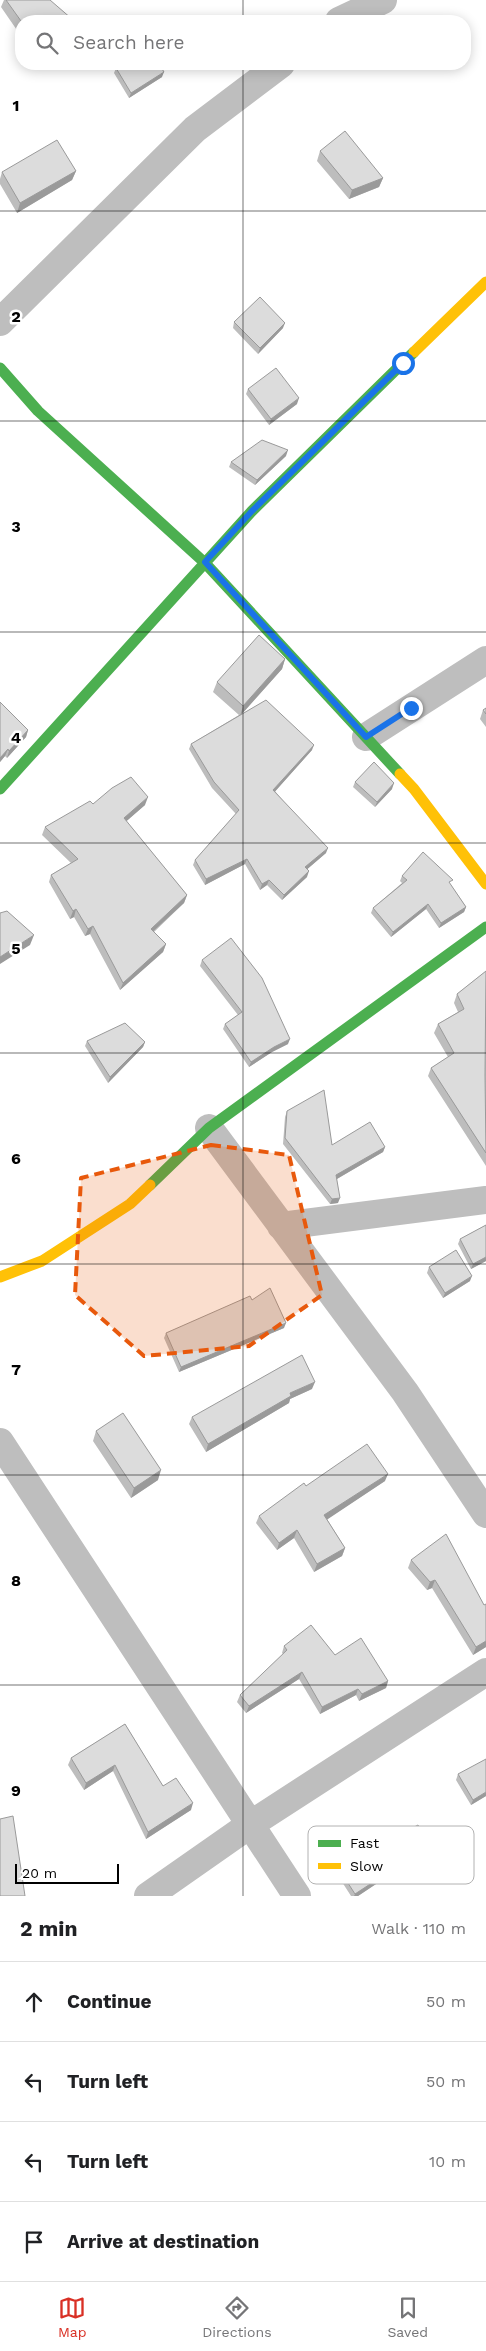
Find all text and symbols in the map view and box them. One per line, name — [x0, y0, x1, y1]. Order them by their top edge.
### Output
search box — [15, 15, 471, 70]
icon: search — [33, 29, 61, 57]
text: Search here — [73, 31, 184, 54]
text: 1 — [13, 96, 19, 115]
text: 2 — [11, 307, 21, 326]
route start — [392, 352, 415, 375]
text: 3 — [11, 517, 21, 536]
route end — [400, 697, 423, 720]
text: 4 — [11, 728, 21, 747]
text: 5 — [11, 939, 21, 958]
text: 6 — [11, 1149, 21, 1168]
text: 7 — [11, 1360, 21, 1379]
text: 8 — [11, 1571, 21, 1590]
text: 9 — [11, 1781, 21, 1800]
legend — [308, 1826, 474, 1884]
text: Fast — [350, 1835, 379, 1851]
text: Slow — [350, 1858, 383, 1874]
scale bar — [15, 1861, 119, 1884]
text: 20 m — [22, 1865, 57, 1881]
text: 2 min — [20, 1916, 77, 1941]
text: Walk · 110 m — [371, 1919, 466, 1938]
icon: ahead — [20, 1988, 48, 2016]
text: Continue — [67, 1990, 151, 2013]
text: 50 m — [426, 1992, 466, 2011]
icon: left — [20, 2068, 48, 2096]
text: Turn left — [67, 2070, 148, 2093]
text: 50 m — [426, 2072, 466, 2091]
icon: left — [20, 2148, 48, 2176]
text: Turn left — [67, 2150, 148, 2173]
text: 10 m — [429, 2152, 466, 2171]
icon: arrive — [20, 2228, 48, 2256]
text: Arrive at destination — [67, 2230, 259, 2253]
tab: Map — [58, 2294, 87, 2340]
tab: Directions — [202, 2294, 272, 2340]
tab: Saved — [387, 2294, 428, 2340]

